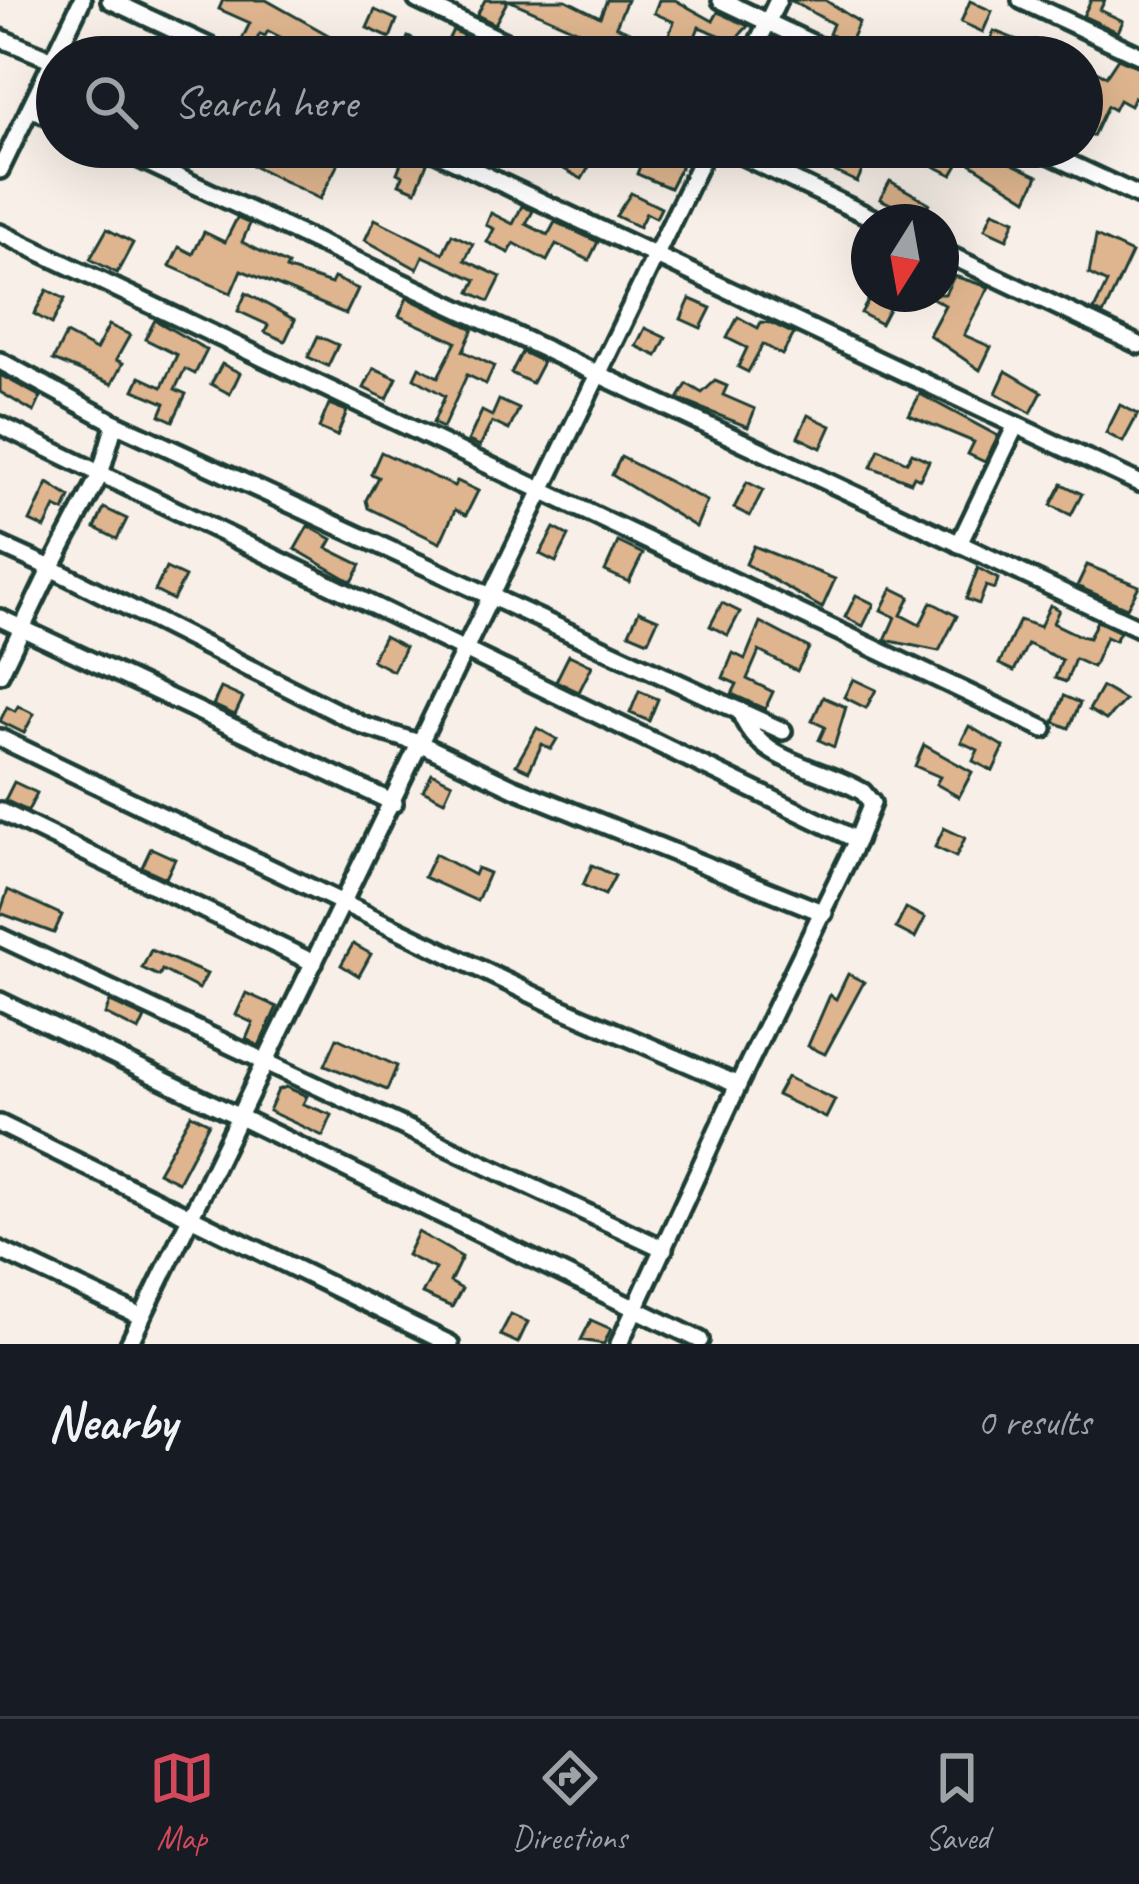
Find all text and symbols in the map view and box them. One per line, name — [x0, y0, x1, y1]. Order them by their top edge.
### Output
search box — [36, 36, 1103, 168]
icon: search — [78, 69, 144, 135]
text: Search here — [174, 74, 357, 131]
north arrow — [851, 204, 959, 312]
text: Nearby — [48, 1390, 176, 1454]
text: 0 results — [977, 1398, 1091, 1447]
tab: Map — [149, 1745, 215, 1859]
tab: Directions — [512, 1745, 627, 1859]
tab: Saved — [924, 1745, 990, 1859]

